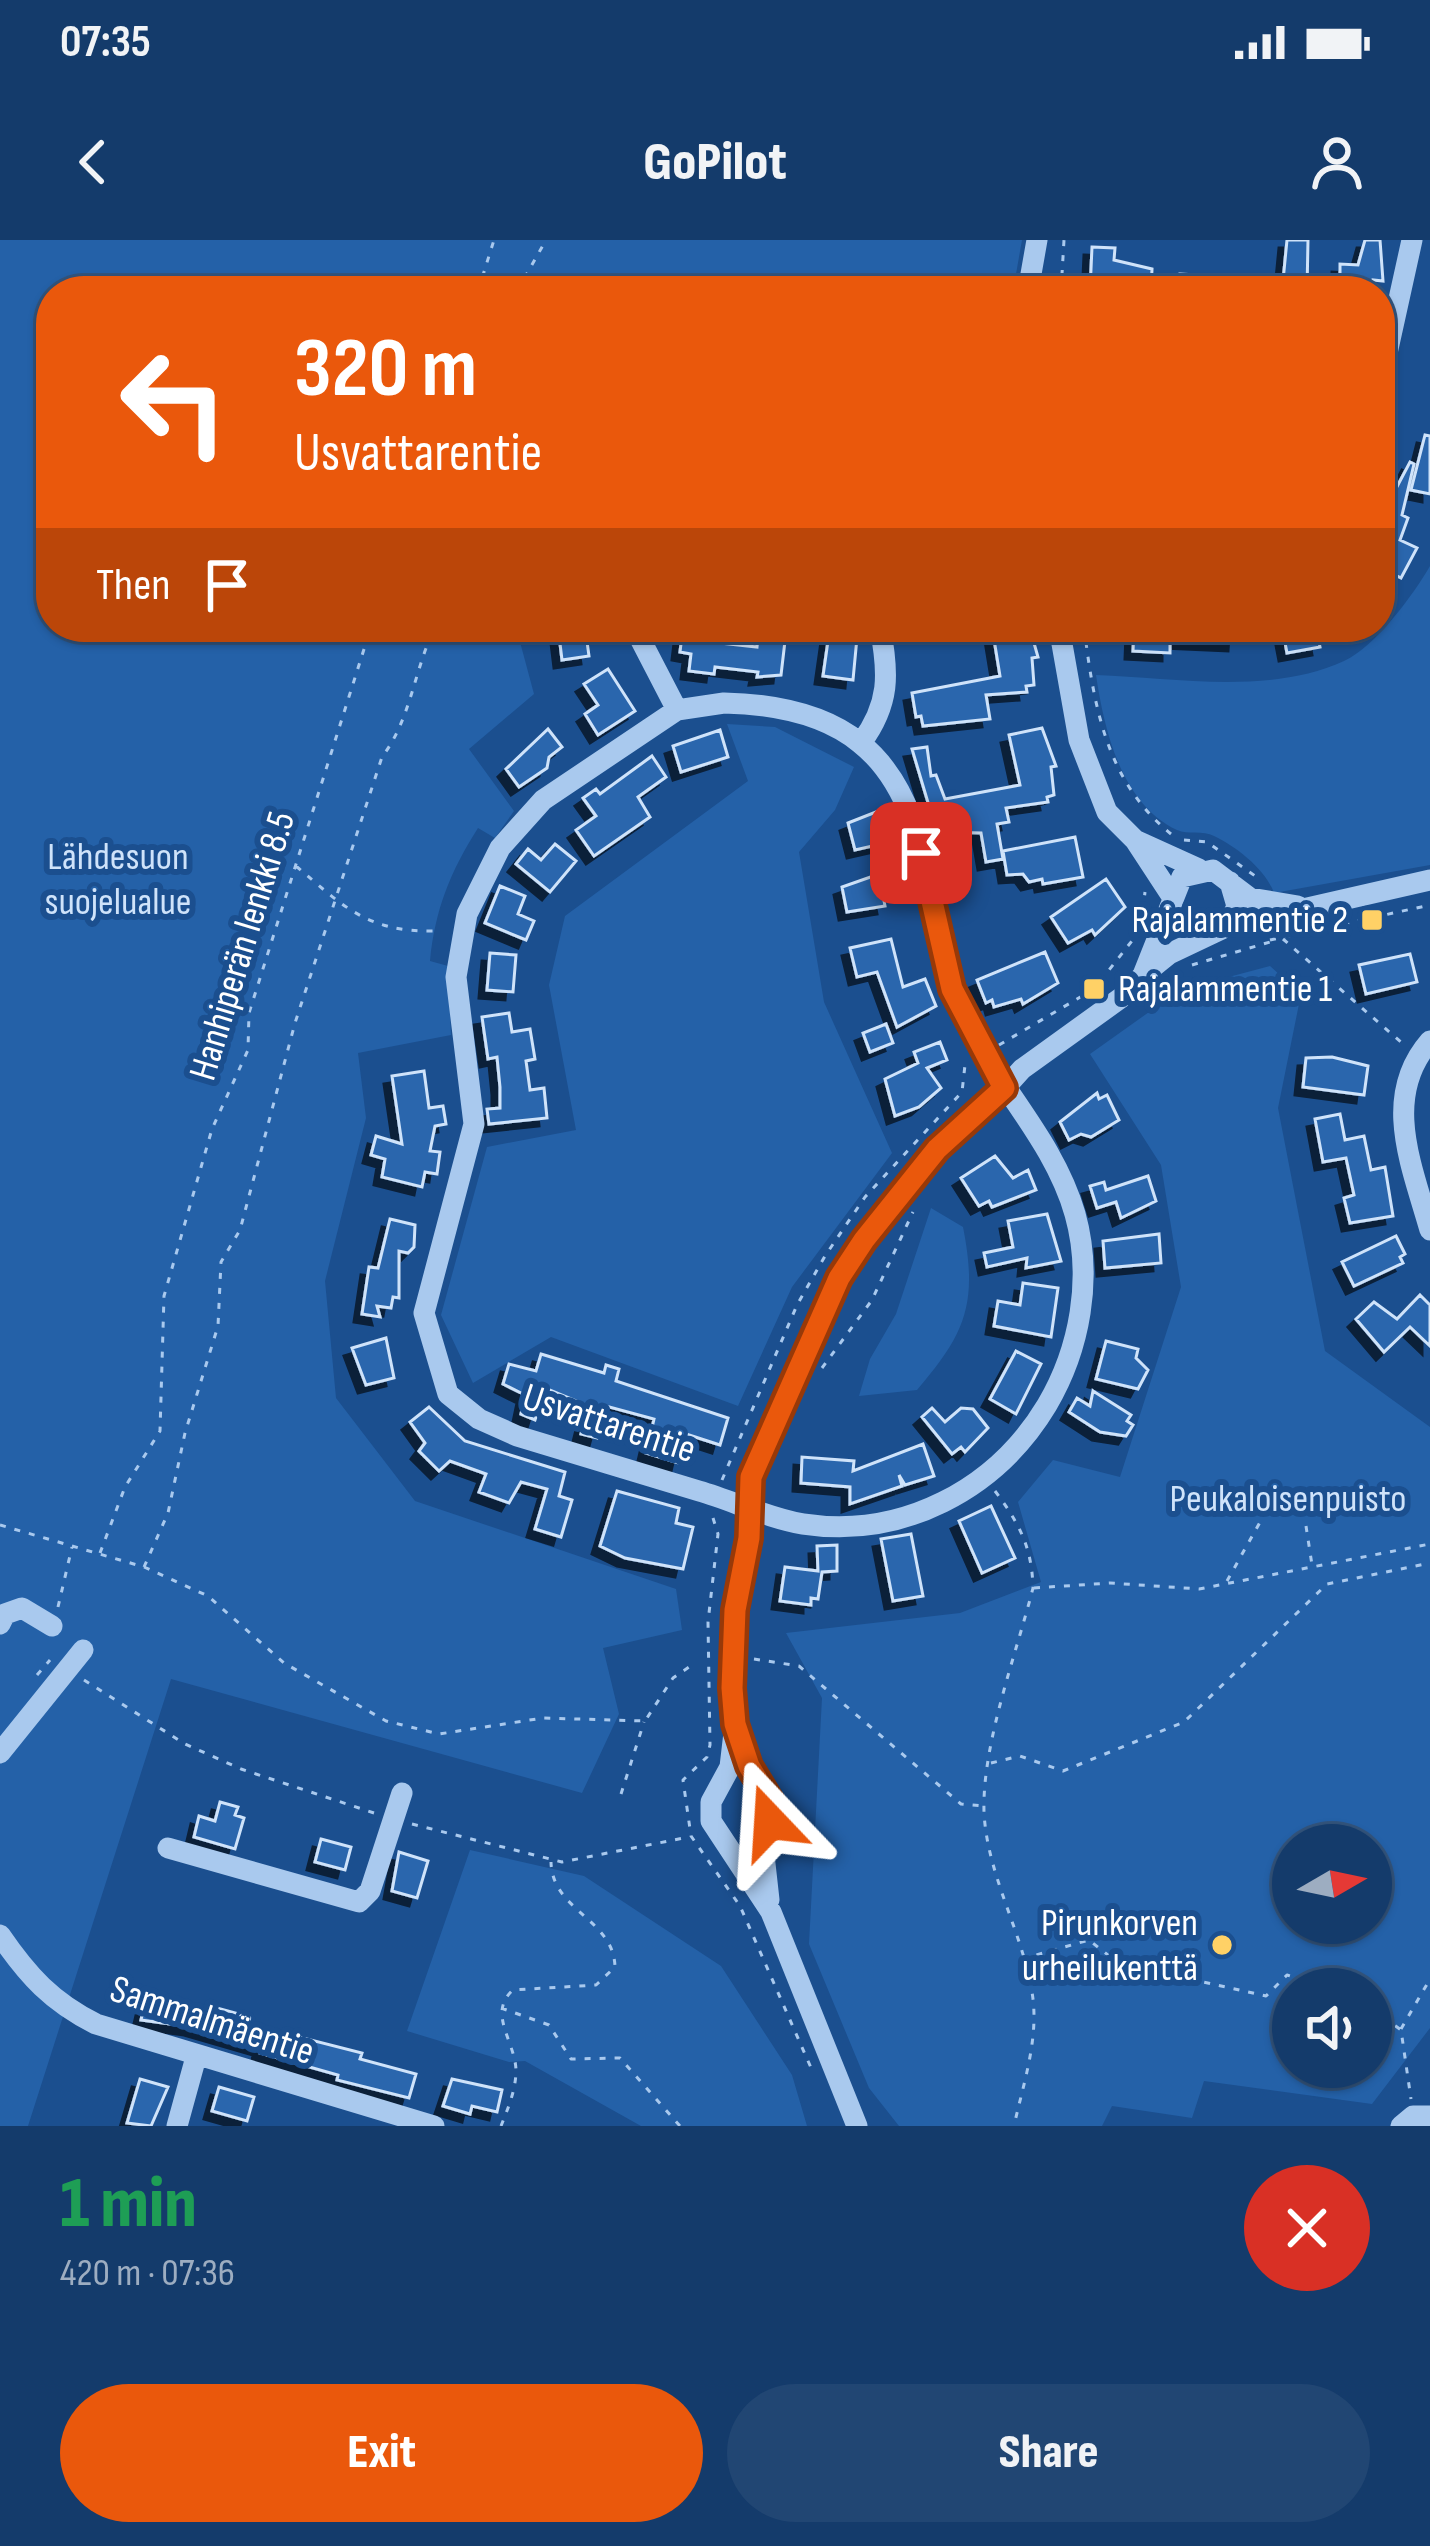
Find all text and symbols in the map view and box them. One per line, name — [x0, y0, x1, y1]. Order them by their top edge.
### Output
text: 07:35 — [60, 15, 151, 70]
icon: back — [60, 129, 126, 195]
icon: person — [1304, 129, 1370, 195]
text: GoPilot — [643, 130, 787, 195]
text: 320 m — [294, 319, 477, 420]
icon: left — [96, 324, 252, 480]
text: Usvattarentie — [294, 421, 542, 486]
icon: arrive — [194, 552, 260, 618]
text: Then — [96, 558, 170, 613]
pin — [870, 802, 972, 904]
street label: Hanhiperän lenkki 8.5 — [180, 806, 306, 1086]
icon: arrive — [888, 820, 954, 886]
park label: Lähdesuon suojelualue — [45, 834, 191, 926]
place label: Rajalammentie 2 — [1131, 897, 1348, 944]
marker: Rajalammentie 2 — [1359, 907, 1385, 933]
place label: Rajalammentie 1 — [1118, 966, 1333, 1013]
marker: Rajalammentie 1 — [1081, 976, 1107, 1002]
street label: Usvattarentie — [516, 1374, 702, 1474]
park label: Peukaloisenpuisto — [1170, 1476, 1406, 1523]
position arrow — [707, 1759, 833, 1885]
north arrow — [1272, 1824, 1392, 1944]
map controls — [1272, 1824, 1392, 2088]
place label: Pirunkorven urheilukenttä — [1022, 1900, 1198, 1992]
marker: Pirunkorven urheilukenttä — [1209, 1932, 1235, 1958]
street label: Sammalmäentie — [104, 1966, 320, 2076]
button: sound — [1272, 1968, 1392, 2088]
text: 1 min — [60, 2161, 197, 2248]
button: close — [1244, 2165, 1370, 2291]
text: 420 m · 07:36 — [60, 2250, 235, 2297]
button: Exit — [60, 2384, 703, 2522]
button: Share — [727, 2384, 1370, 2522]

